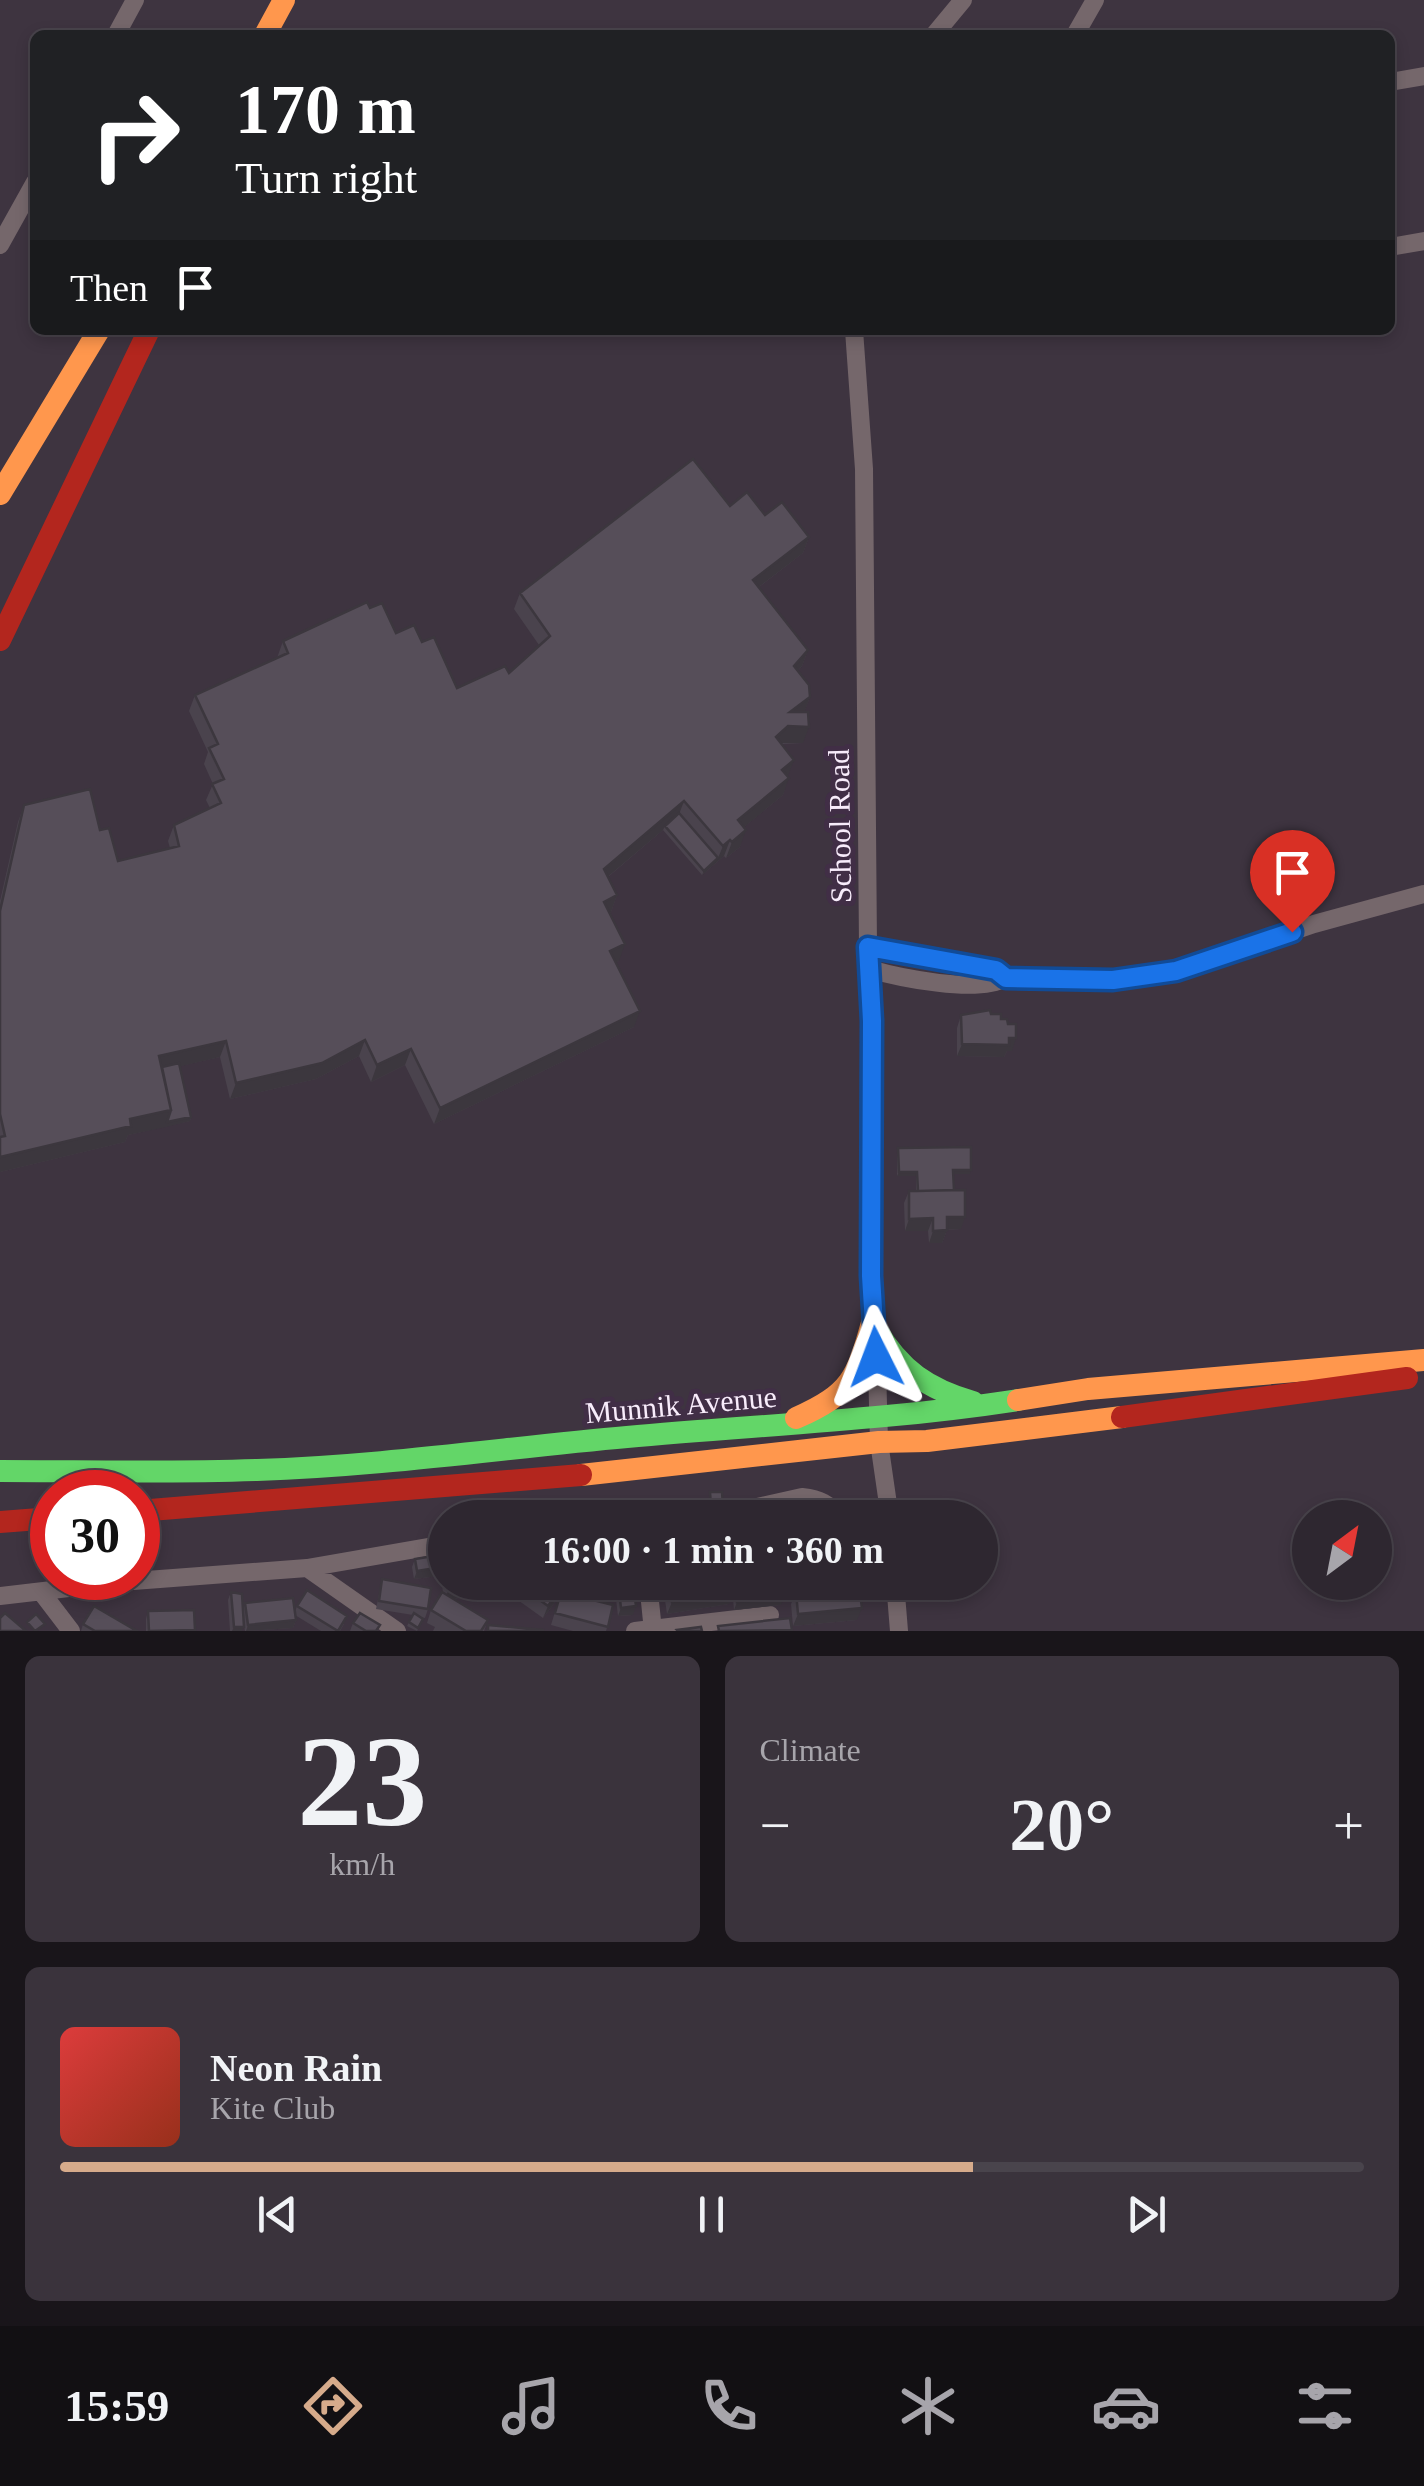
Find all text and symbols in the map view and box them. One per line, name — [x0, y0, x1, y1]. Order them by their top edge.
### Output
icon: right — [70, 70, 200, 200]
text: 170 m — [235, 71, 416, 148]
text: Turn right — [235, 153, 417, 203]
icon: arrive — [168, 260, 223, 315]
text: Then — [70, 267, 148, 309]
street label: School Road — [822, 749, 857, 903]
pin — [1250, 830, 1335, 933]
icon: arrive — [1265, 845, 1320, 900]
position arrow — [824, 1305, 928, 1409]
street label: Munnik Avenue — [584, 1380, 778, 1429]
speed limit sign: 30 — [30, 1470, 160, 1600]
north arrow — [1292, 1500, 1392, 1600]
map controls — [1292, 1500, 1392, 1600]
text: 16:00 · 1 min · 360 m — [542, 1529, 884, 1571]
text: 23 — [297, 1709, 427, 1853]
text: Climate — [760, 1732, 861, 1768]
text: 20° — [1009, 1783, 1114, 1866]
text: − — [760, 1795, 791, 1856]
text: + — [1333, 1795, 1364, 1856]
text: km/h — [329, 1846, 395, 1882]
text: Neon Rain — [210, 2047, 382, 2089]
text: Kite Club — [210, 2090, 335, 2126]
icon: previous — [250, 2187, 305, 2242]
icon: pause — [684, 2187, 739, 2242]
icon: next — [1119, 2187, 1174, 2242]
icon: directions — [298, 2371, 368, 2441]
icon: music — [496, 2371, 566, 2441]
icon: phone — [694, 2371, 764, 2441]
icon: climate — [893, 2371, 963, 2441]
icon: car — [1091, 2371, 1161, 2441]
icon: filters — [1290, 2371, 1360, 2441]
text: 15:59 — [64, 2381, 169, 2431]

